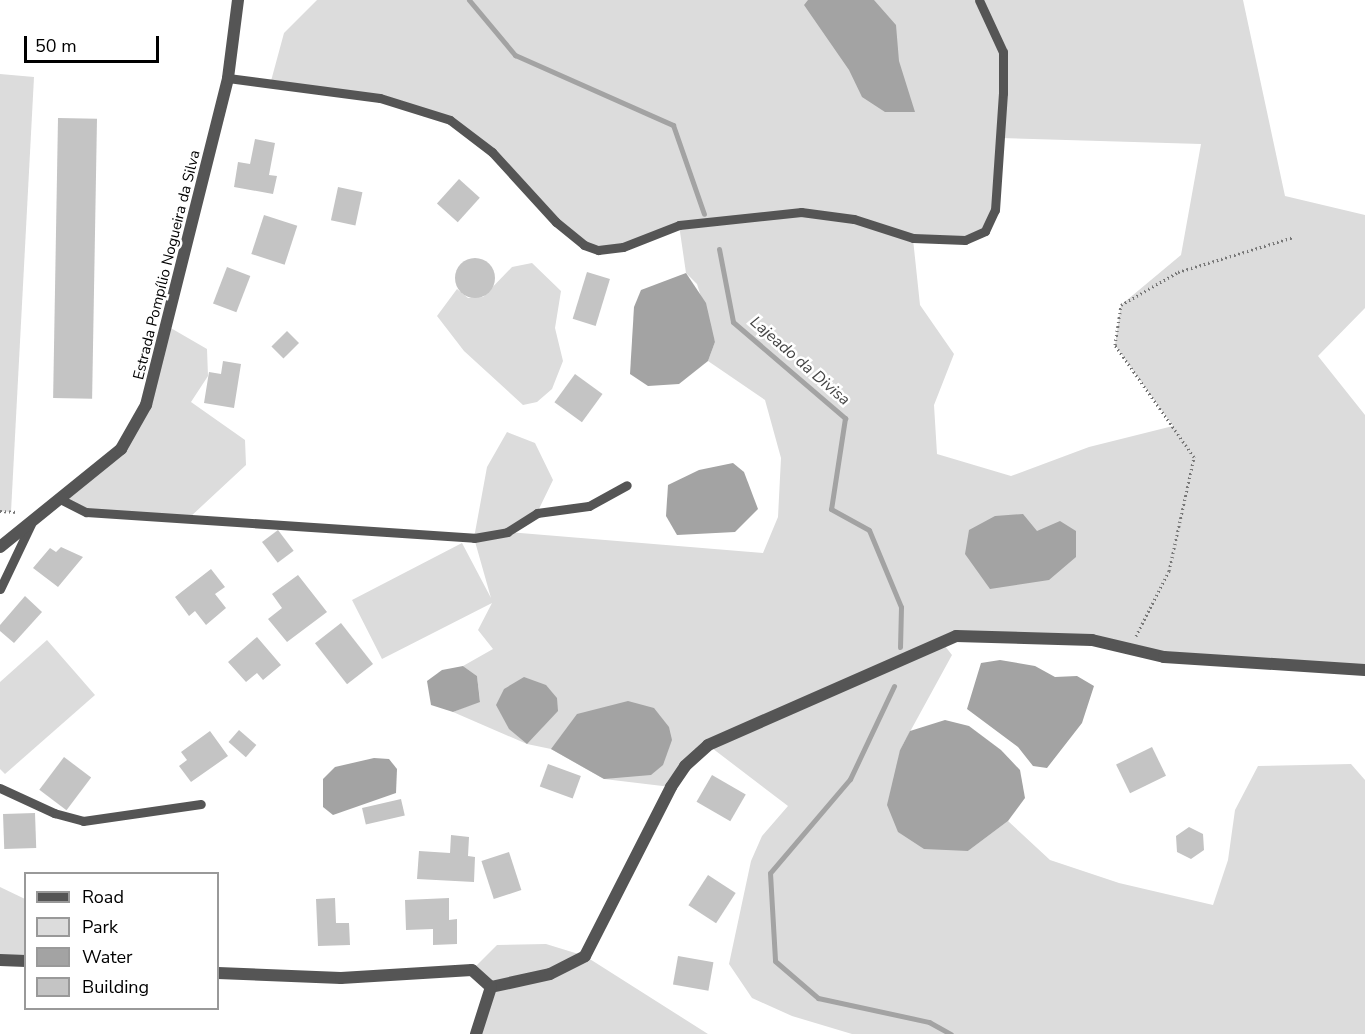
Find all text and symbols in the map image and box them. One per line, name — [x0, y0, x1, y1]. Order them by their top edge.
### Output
scale bar — [27, 24, 162, 62]
text: 50 m — [35, 34, 77, 58]
street label: Estrada Pompílio Nogueira da Silva — [130, 148, 204, 382]
water label: Lajeado da Divisa — [746, 312, 854, 410]
legend — [24, 872, 219, 1010]
text: Road — [82, 885, 124, 909]
text: Park — [82, 915, 118, 939]
text: Water — [82, 945, 133, 969]
text: Building — [82, 975, 149, 999]

